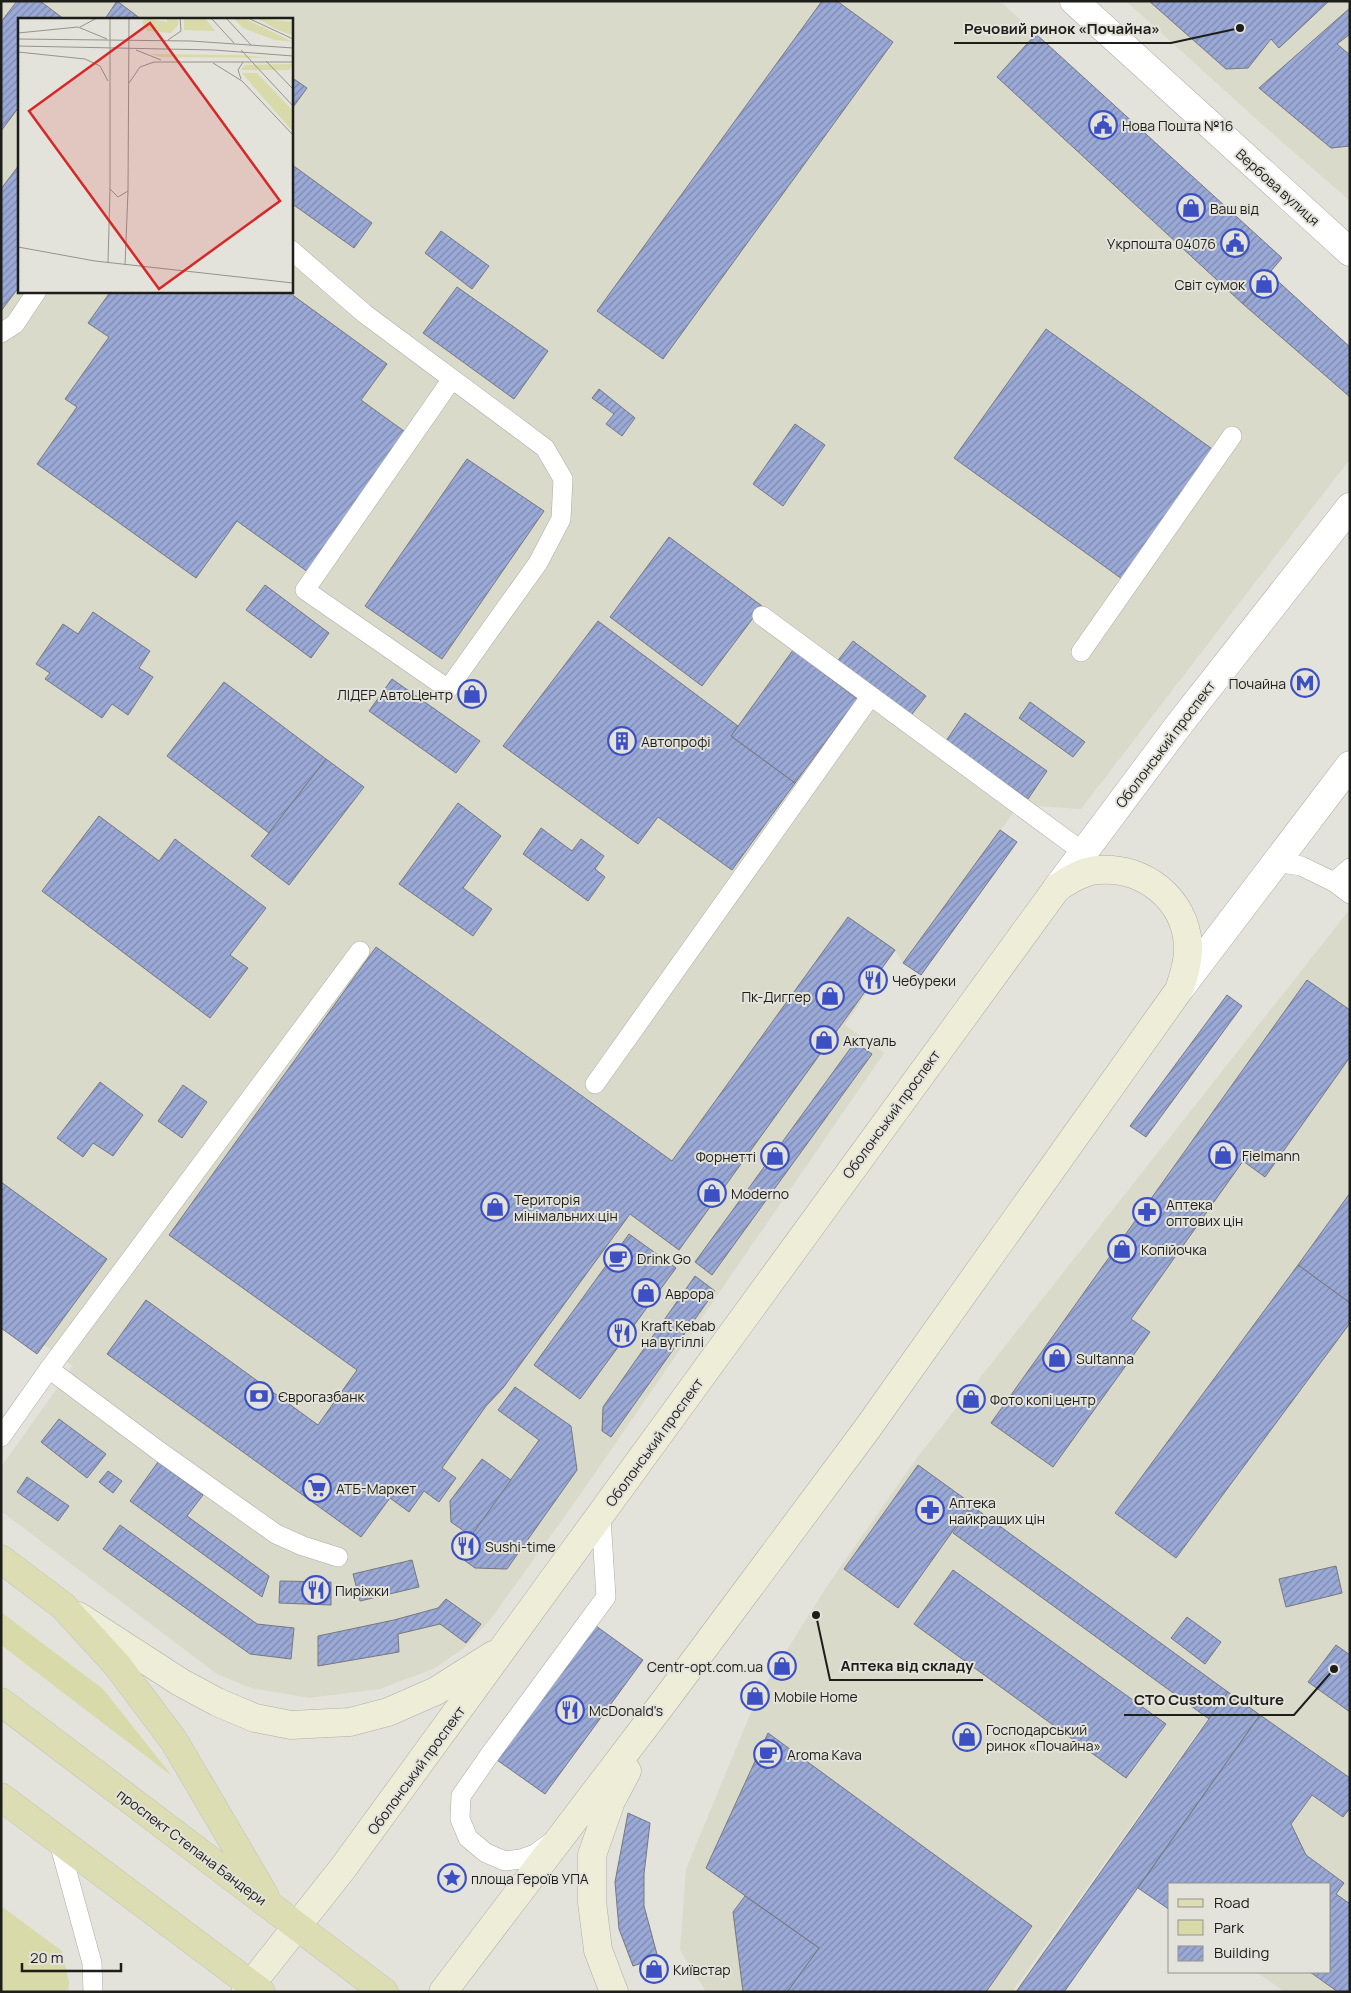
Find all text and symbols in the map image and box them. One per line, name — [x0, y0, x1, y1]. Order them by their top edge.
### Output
callout: Речовий ринок «Почайна» — [954, 13, 1171, 43]
inset map — [18, 18, 292, 292]
text: Речовий ринок «Почайна» — [964, 18, 1160, 39]
public building icon: Нова Пошта №16 — [1088, 110, 1118, 140]
place label: Нова Пошта №16 — [1122, 116, 1234, 135]
street label: Вербова вулиця — [1232, 144, 1324, 230]
shop icon: Ваш від — [1176, 193, 1206, 223]
place label: Ваш від — [1210, 199, 1259, 218]
public building icon: Укрпошта 04076 — [1220, 228, 1250, 258]
place label: Укрпошта 04076 — [1107, 234, 1216, 253]
shop icon: Світ сумок — [1249, 269, 1279, 299]
place label: Світ сумок — [1175, 275, 1246, 294]
metro station icon: Почайна — [1290, 668, 1320, 698]
place label: Почайна — [1229, 674, 1286, 693]
street label: Оболонський проспект — [1111, 677, 1219, 811]
shop icon: ЛІДЕР АвтоЦентр — [457, 679, 487, 709]
place label: ЛІДЕР АвтоЦентр — [337, 685, 453, 704]
building icon: Автопрофі — [607, 726, 637, 756]
place label: Автопрофі — [641, 732, 710, 751]
restaurant icon: Чебуреки — [858, 965, 888, 995]
place label: Чебуреки — [892, 971, 956, 990]
shop icon: Пк-Диггер — [815, 981, 845, 1011]
place label: Пк-Диггер — [741, 987, 811, 1006]
shop icon: Актуаль — [809, 1025, 839, 1055]
place label: Актуаль — [843, 1031, 896, 1050]
street label: Оболонський проспект — [838, 1046, 944, 1182]
shop icon: Fielmann — [1208, 1140, 1238, 1170]
shop icon: Форнетті — [760, 1141, 790, 1171]
place label: Fielmann — [1242, 1146, 1300, 1165]
place label: Форнетті — [696, 1147, 756, 1166]
shop icon: Moderno — [697, 1178, 727, 1208]
place label: Moderno — [731, 1184, 789, 1203]
place label: Територія мінімальних цін — [514, 1190, 618, 1225]
shop icon: Територія мінімальних цін — [480, 1192, 510, 1222]
place label: Аптека оптових цін — [1166, 1195, 1243, 1230]
pharmacy icon: Аптека оптових цін — [1132, 1197, 1162, 1227]
shop icon: Копійочка — [1107, 1234, 1137, 1264]
place label: Копійочка — [1141, 1240, 1207, 1259]
cafe icon: Drink Go — [603, 1243, 633, 1273]
place label: Drink Go — [637, 1249, 691, 1268]
shop icon: Аврора — [631, 1278, 661, 1308]
place label: Аврора — [665, 1284, 714, 1303]
place label: Kraft Kebab на вугіллі — [641, 1316, 716, 1351]
restaurant icon: Kraft Kebab на вугіллі — [607, 1318, 637, 1348]
shop icon: Sultanna — [1042, 1343, 1072, 1373]
place label: Sultanna — [1076, 1349, 1134, 1368]
street label: Оболонський проспект — [601, 1374, 707, 1510]
bank icon: Єврогазбанк — [244, 1381, 274, 1411]
shop icon: Фото копі центр — [956, 1384, 986, 1414]
place label: Єврогазбанк — [278, 1387, 365, 1406]
place label: Фото копі центр — [990, 1390, 1096, 1409]
supermarket icon: АТБ-Маркет — [302, 1473, 332, 1503]
place label: АТБ-Маркет — [336, 1479, 416, 1498]
place label: Аптека найкращих цін — [949, 1493, 1045, 1528]
pharmacy icon: Аптека найкращих цін — [915, 1495, 945, 1525]
restaurant icon: Sushi-time — [451, 1531, 481, 1561]
place label: Sushi-time — [485, 1537, 556, 1556]
restaurant icon: Пиріжки — [301, 1575, 331, 1605]
place label: Пиріжки — [335, 1581, 389, 1600]
callout: Аптека від складу — [830, 1650, 983, 1680]
shop icon: Centr-opt.com.ua — [767, 1651, 797, 1681]
text: Аптека від складу — [840, 1655, 974, 1676]
place label: Centr-opt.com.ua — [647, 1657, 763, 1676]
shop icon: Mobile Home — [740, 1681, 770, 1711]
callout: СТО Custom Culture — [1124, 1685, 1294, 1715]
place label: Mobile Home — [774, 1687, 858, 1706]
text: СТО Custom Culture — [1134, 1689, 1284, 1710]
restaurant icon: McDonald's — [555, 1695, 585, 1725]
place label: McDonald's — [589, 1701, 663, 1720]
street label: Оболонський проспект — [363, 1702, 469, 1838]
place label: Господарський ринок «Почайна» — [986, 1720, 1101, 1755]
shop icon: Господарський ринок «Почайна» — [952, 1722, 982, 1752]
cafe icon: Aroma Kava — [753, 1739, 783, 1769]
place label: Aroma Kava — [787, 1745, 862, 1764]
street label: проспект Степана Бандери — [113, 1785, 271, 1909]
place icon: площа Героїв УПА — [437, 1863, 467, 1893]
place label: площа Героїв УПА — [471, 1869, 589, 1888]
legend — [1168, 1883, 1331, 1973]
text: Road — [1214, 1892, 1250, 1913]
text: Park — [1214, 1917, 1244, 1938]
scale bar — [22, 1940, 121, 1972]
text: Building — [1214, 1942, 1269, 1963]
text: 20 m — [30, 1947, 63, 1968]
shop icon: Київстар — [639, 1954, 669, 1984]
place label: Київстар — [673, 1960, 730, 1979]

